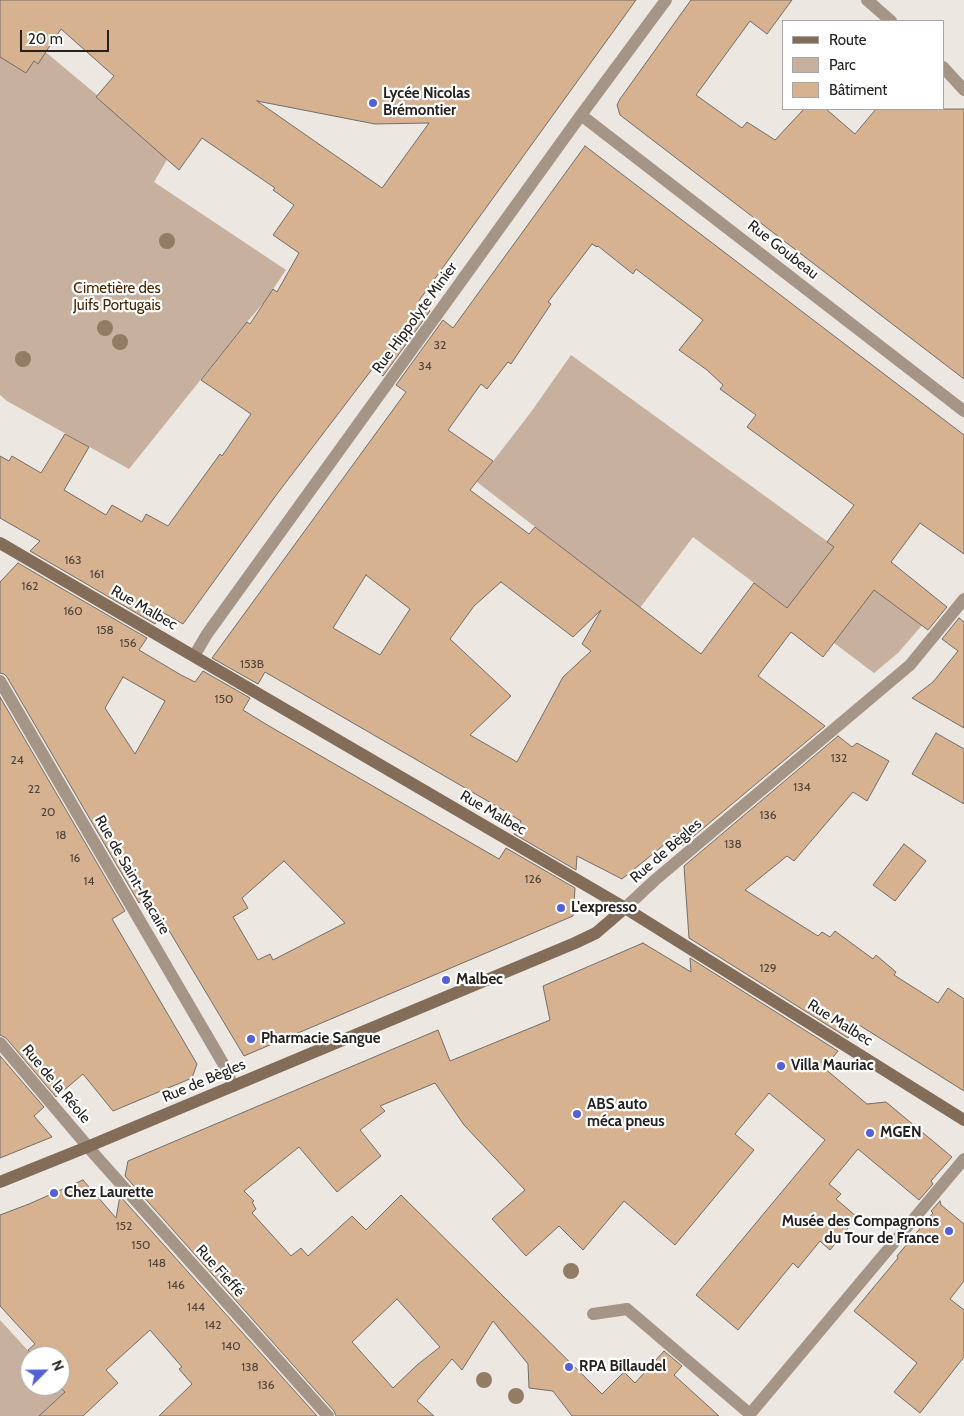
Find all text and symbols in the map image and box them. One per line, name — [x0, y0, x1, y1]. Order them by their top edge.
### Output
scale bar — [22, 20, 111, 52]
legend — [782, 20, 944, 110]
text: 20 m — [28, 30, 63, 48]
text: Route — [829, 31, 867, 49]
text: Parc — [829, 56, 856, 74]
text: Bâtiment — [829, 81, 887, 99]
place label: Lycée Nicolas Brémontier — [383, 85, 470, 120]
marker: Lycée Nicolas Brémontier — [367, 97, 379, 109]
street label: Rue Goubeau — [744, 217, 822, 283]
street label: Rue Hippolyte Minier — [369, 259, 461, 377]
park label: Cimetière des Juifs Portugais — [73, 280, 161, 315]
house number: 32 — [434, 338, 446, 352]
house number: 34 — [418, 359, 432, 373]
house number: 163 — [64, 553, 82, 567]
house number: 161 — [90, 567, 104, 581]
house number: 162 — [21, 579, 39, 593]
street label: Rue Malbec — [108, 582, 180, 634]
house number: 160 — [63, 604, 83, 618]
house number: 158 — [96, 623, 114, 637]
house number: 156 — [119, 636, 137, 650]
house number: 153B — [240, 657, 264, 671]
house number: 150 — [215, 692, 233, 706]
house number: 132 — [831, 751, 847, 765]
house number: 24 — [10, 753, 24, 767]
house number: 134 — [793, 780, 811, 794]
house number: 22 — [28, 782, 40, 796]
street label: Rue Malbec — [457, 787, 529, 839]
house number: 20 — [41, 805, 55, 819]
house number: 136 — [759, 808, 777, 822]
street label: Rue de Saint-Macaire — [91, 812, 173, 938]
street label: Rue de Bègles — [627, 815, 705, 887]
house number: 18 — [55, 828, 67, 842]
house number: 138 — [724, 837, 742, 851]
house number: 16 — [70, 851, 80, 865]
house number: 126 — [524, 872, 542, 886]
house number: 14 — [84, 874, 94, 888]
place label: L'expresso — [571, 899, 637, 917]
marker: L'expresso — [555, 902, 567, 914]
house number: 129 — [759, 961, 777, 975]
place label: Malbec — [456, 971, 503, 989]
marker: Malbec — [440, 974, 452, 986]
street label: Rue Malbec — [804, 996, 876, 1050]
place label: Pharmacie Sangue — [261, 1030, 381, 1048]
marker: Pharmacie Sangue — [245, 1033, 257, 1045]
street label: Rue de la Réole — [18, 1041, 94, 1127]
street label: Rue de Bègles — [160, 1055, 248, 1107]
place label: Villa Mauriac — [791, 1057, 873, 1075]
marker: Villa Mauriac — [775, 1060, 787, 1072]
place label: ABS auto méca pneus — [587, 1096, 665, 1131]
marker: ABS auto méca pneus — [571, 1108, 583, 1120]
place label: MGEN — [880, 1124, 921, 1142]
marker: MGEN — [864, 1127, 876, 1139]
place label: Chez Laurette — [64, 1184, 153, 1202]
marker: Chez Laurette — [48, 1187, 60, 1199]
place label: Musée des Compagnons du Tour de France — [782, 1213, 939, 1248]
house number: 152 — [116, 1219, 132, 1233]
marker: Musée des Compagnons du Tour de France — [943, 1225, 955, 1237]
house number: 150 — [132, 1238, 150, 1252]
street label: Rue Fieffé — [192, 1241, 248, 1301]
house number: 148 — [148, 1256, 166, 1270]
house number: 146 — [167, 1278, 185, 1292]
house number: 144 — [187, 1300, 205, 1314]
house number: 142 — [204, 1318, 222, 1332]
house number: 140 — [221, 1339, 241, 1353]
north arrow — [20, 1346, 70, 1396]
text: N — [48, 1357, 68, 1374]
place label: RPA Billaudel — [579, 1358, 666, 1376]
house number: 138 — [241, 1360, 259, 1374]
marker: RPA Billaudel — [563, 1361, 575, 1373]
house number: 136 — [257, 1378, 275, 1392]

